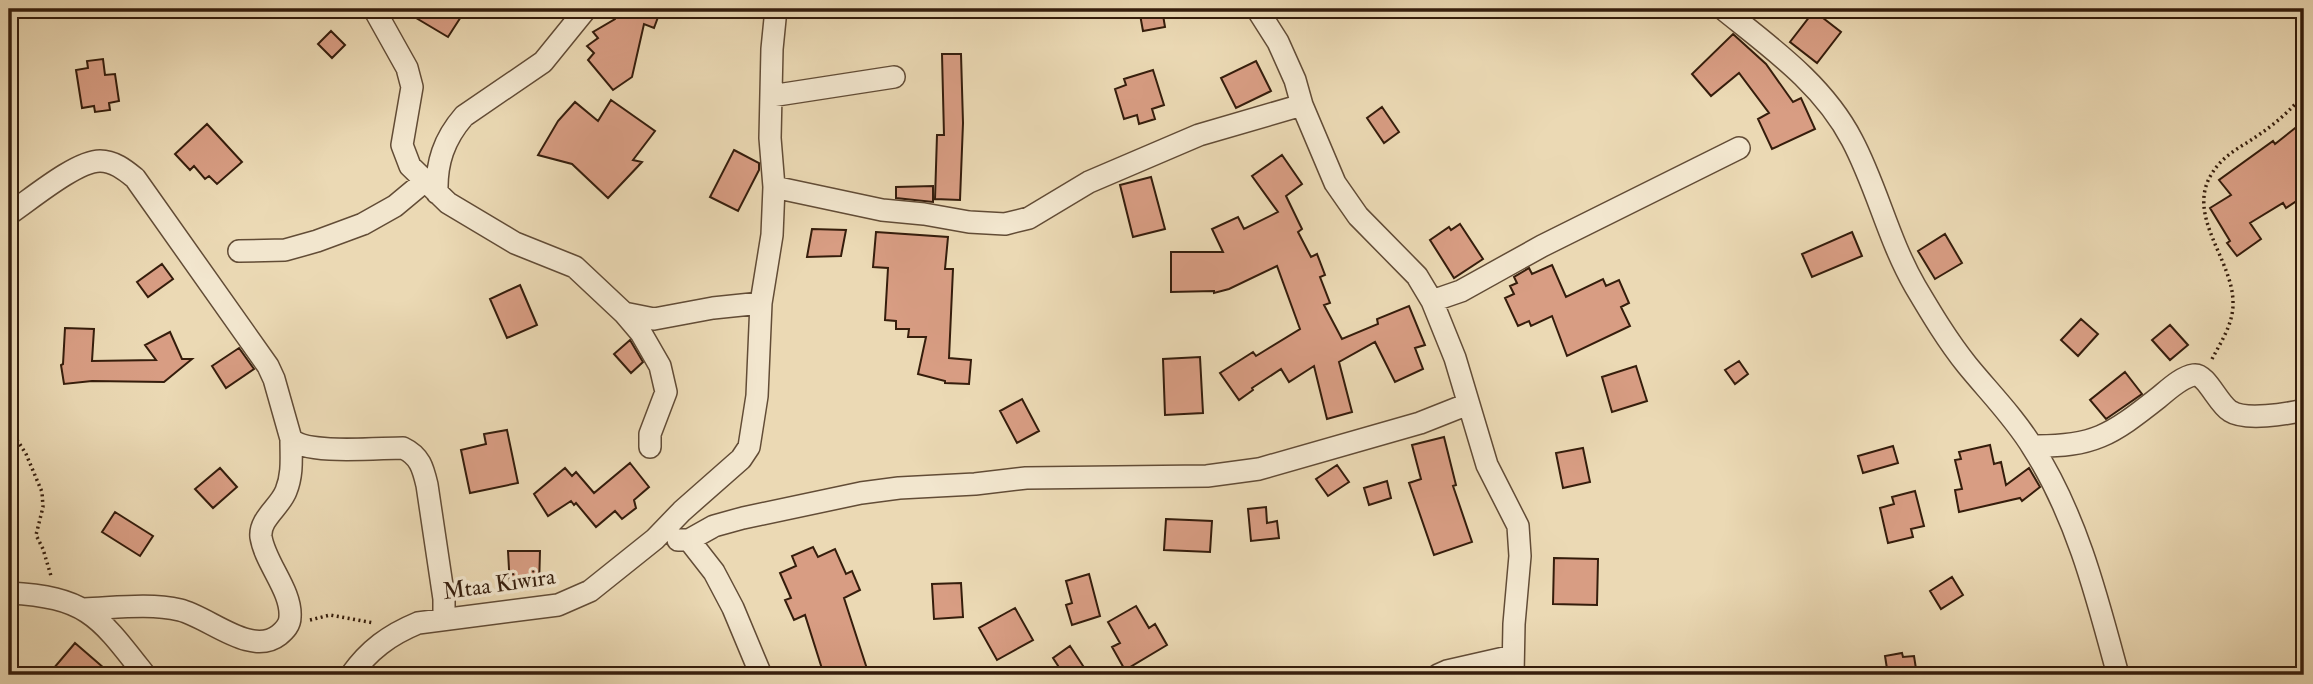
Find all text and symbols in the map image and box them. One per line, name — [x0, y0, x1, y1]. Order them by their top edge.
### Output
street label: Mtaa Kiwira — [441, 562, 558, 606]

